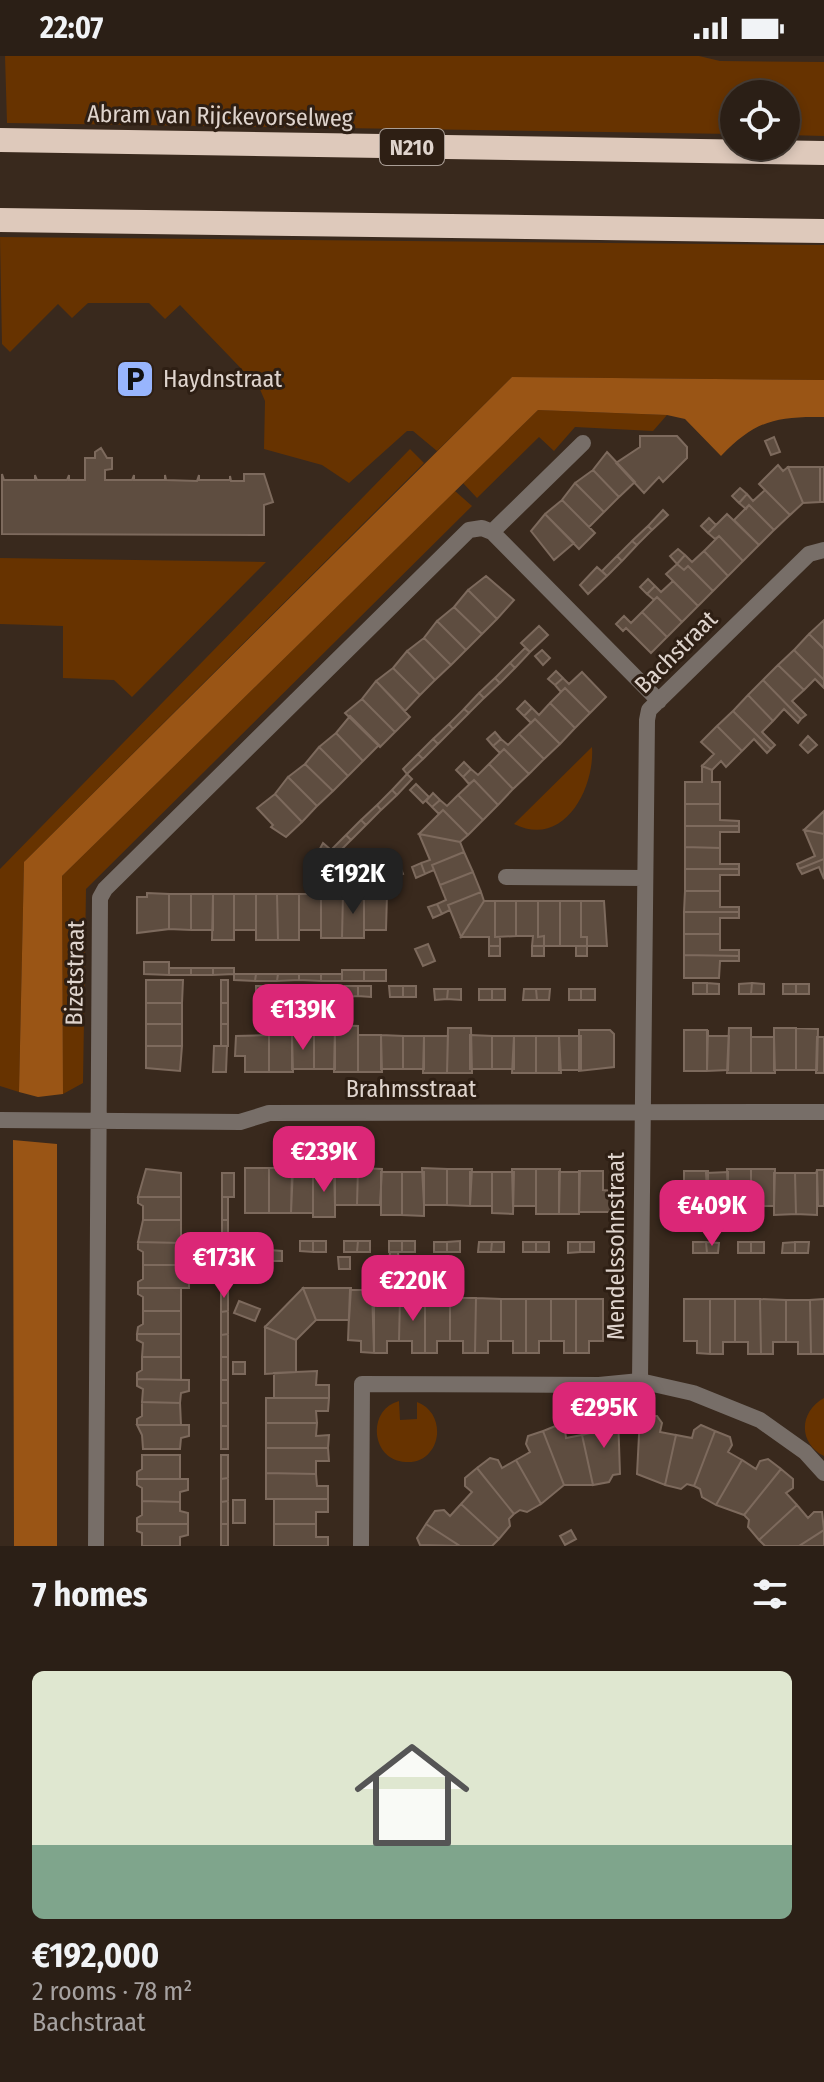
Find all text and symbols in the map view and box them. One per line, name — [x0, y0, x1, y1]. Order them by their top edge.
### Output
text: 22:07 — [40, 10, 103, 46]
map controls — [720, 80, 800, 160]
button: locate — [720, 80, 800, 160]
street label: Abram van Rijckevorselweg — [87, 100, 354, 132]
road number: N210 — [380, 129, 444, 165]
parking icon: Haydnstraat — [114, 358, 156, 400]
place label: Haydnstraat — [163, 365, 282, 393]
street label: Bachstraat — [629, 605, 723, 699]
pin: €192K — [297, 848, 409, 916]
text: €192K — [321, 858, 385, 889]
street label: Bizetstraat — [60, 920, 90, 1026]
pin: €139K — [247, 984, 359, 1052]
text: €139K — [271, 994, 335, 1025]
street label: Brahmsstraat — [346, 1075, 476, 1103]
pin: €239K — [268, 1126, 380, 1194]
text: €239K — [291, 1136, 357, 1167]
street label: Mendelssohnstraat — [602, 1152, 630, 1340]
pin: €409K — [656, 1180, 768, 1248]
text: €409K — [677, 1190, 747, 1221]
pin: €173K — [168, 1232, 280, 1300]
text: €173K — [193, 1242, 255, 1273]
pin: €220K — [357, 1255, 469, 1323]
text: €220K — [379, 1265, 447, 1296]
pin: €295K — [548, 1382, 660, 1450]
text: €295K — [571, 1392, 637, 1423]
icon: filters — [748, 1572, 792, 1616]
text: 7 homes — [32, 1574, 148, 1615]
icon: home — [340, 1723, 484, 1867]
text: €192,000 — [32, 1935, 159, 1976]
text: 2 rooms · 78 m² — [32, 1976, 193, 2007]
text: Bachstraat — [32, 2007, 146, 2038]

